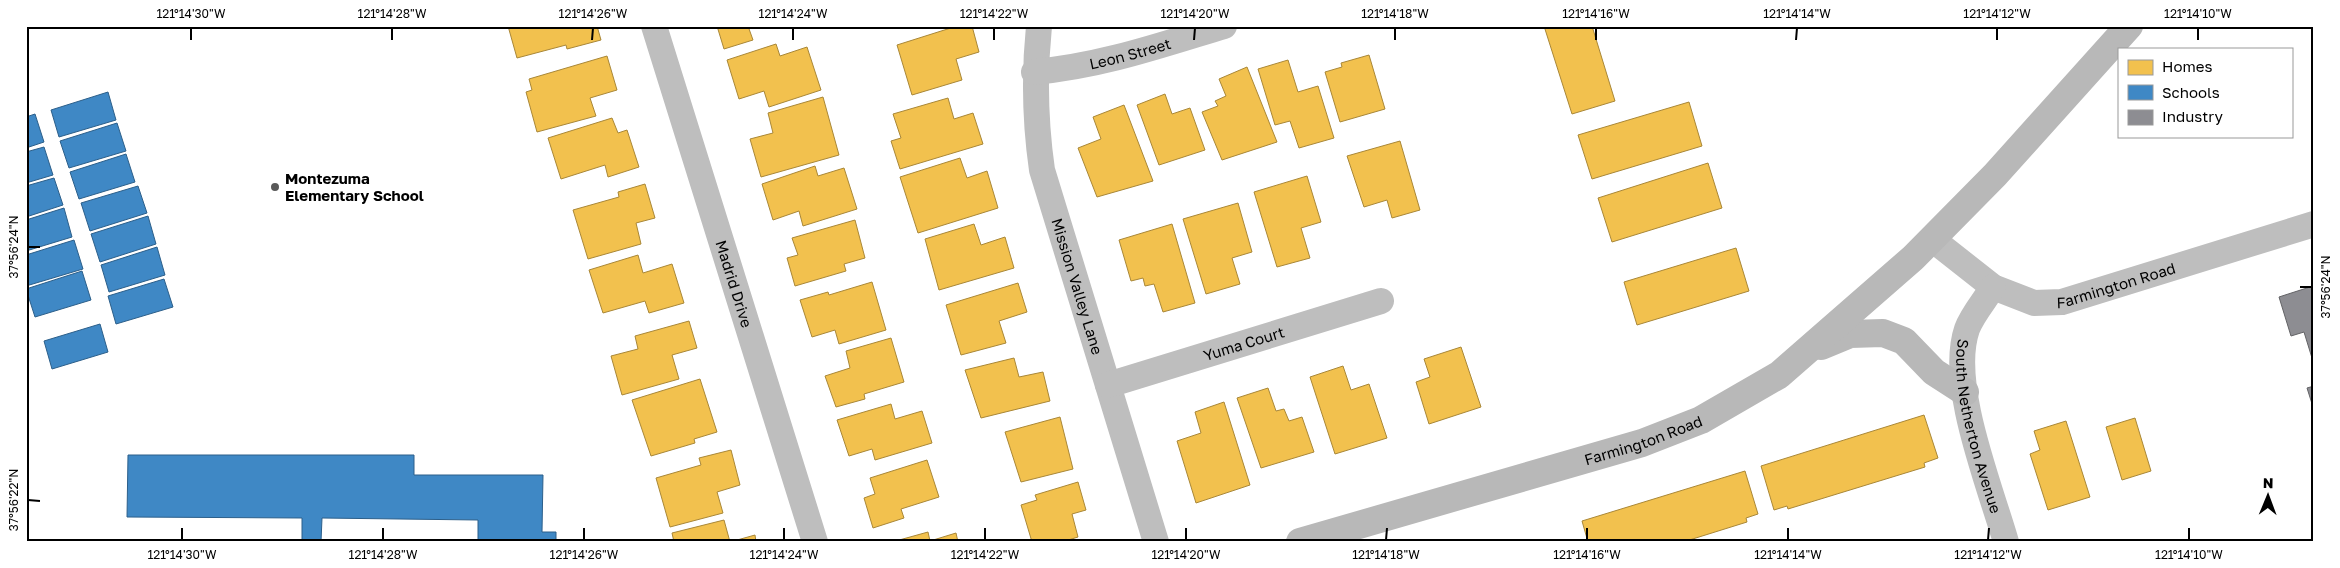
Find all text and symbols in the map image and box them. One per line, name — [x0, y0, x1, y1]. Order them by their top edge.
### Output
text: 121°14'30"W — [156, 6, 226, 21]
text: 121°14'28"W — [358, 6, 427, 21]
text: 121°14'26"W — [559, 6, 628, 21]
text: 121°14'24"W — [759, 6, 828, 21]
text: 121°14'22"W — [960, 6, 1029, 21]
text: 121°14'20"W — [1161, 6, 1230, 21]
text: 121°14'18"W — [1361, 6, 1429, 21]
text: 121°14'16"W — [1562, 6, 1630, 21]
text: 121°14'14"W — [1763, 6, 1831, 21]
text: 121°14'12"W — [1963, 6, 2031, 21]
text: 121°14'10"W — [2164, 6, 2232, 21]
street label: Leon Street — [1088, 34, 1173, 72]
legend — [2118, 48, 2292, 138]
text: Homes — [2162, 57, 2212, 75]
text: Schools — [2162, 83, 2220, 101]
text: Industry — [2162, 107, 2223, 125]
place label: Montezuma Elementary School — [285, 169, 424, 204]
marker: Montezuma Elementary School — [269, 181, 281, 193]
text: 37°56'24"N — [6, 215, 21, 279]
street label: Mission Valley Lane — [1048, 216, 1107, 357]
street label: Madrid Drive — [712, 238, 757, 330]
text: 37°56'24"N — [2318, 255, 2333, 319]
street label: Farmington Road — [2056, 258, 2178, 311]
street label: Yuma Court — [1201, 322, 1286, 364]
street label: South Netherton Avenue — [1953, 338, 2006, 516]
street label: Farmington Road — [1582, 411, 1705, 468]
text: 37°56'22"N — [6, 469, 21, 531]
north arrow — [2242, 470, 2292, 520]
text: N — [2263, 474, 2274, 491]
text: 121°14'30"W — [147, 547, 217, 562]
text: 121°14'28"W — [349, 547, 418, 562]
text: 121°14'26"W — [550, 547, 619, 562]
text: 121°14'24"W — [750, 547, 819, 562]
text: 121°14'22"W — [951, 547, 1020, 562]
text: 121°14'20"W — [1152, 547, 1221, 562]
text: 121°14'18"W — [1352, 547, 1420, 562]
text: 121°14'16"W — [1553, 547, 1621, 562]
text: 121°14'14"W — [1754, 547, 1822, 562]
text: 121°14'12"W — [1954, 547, 2022, 562]
text: 121°14'10"W — [2155, 547, 2223, 562]

